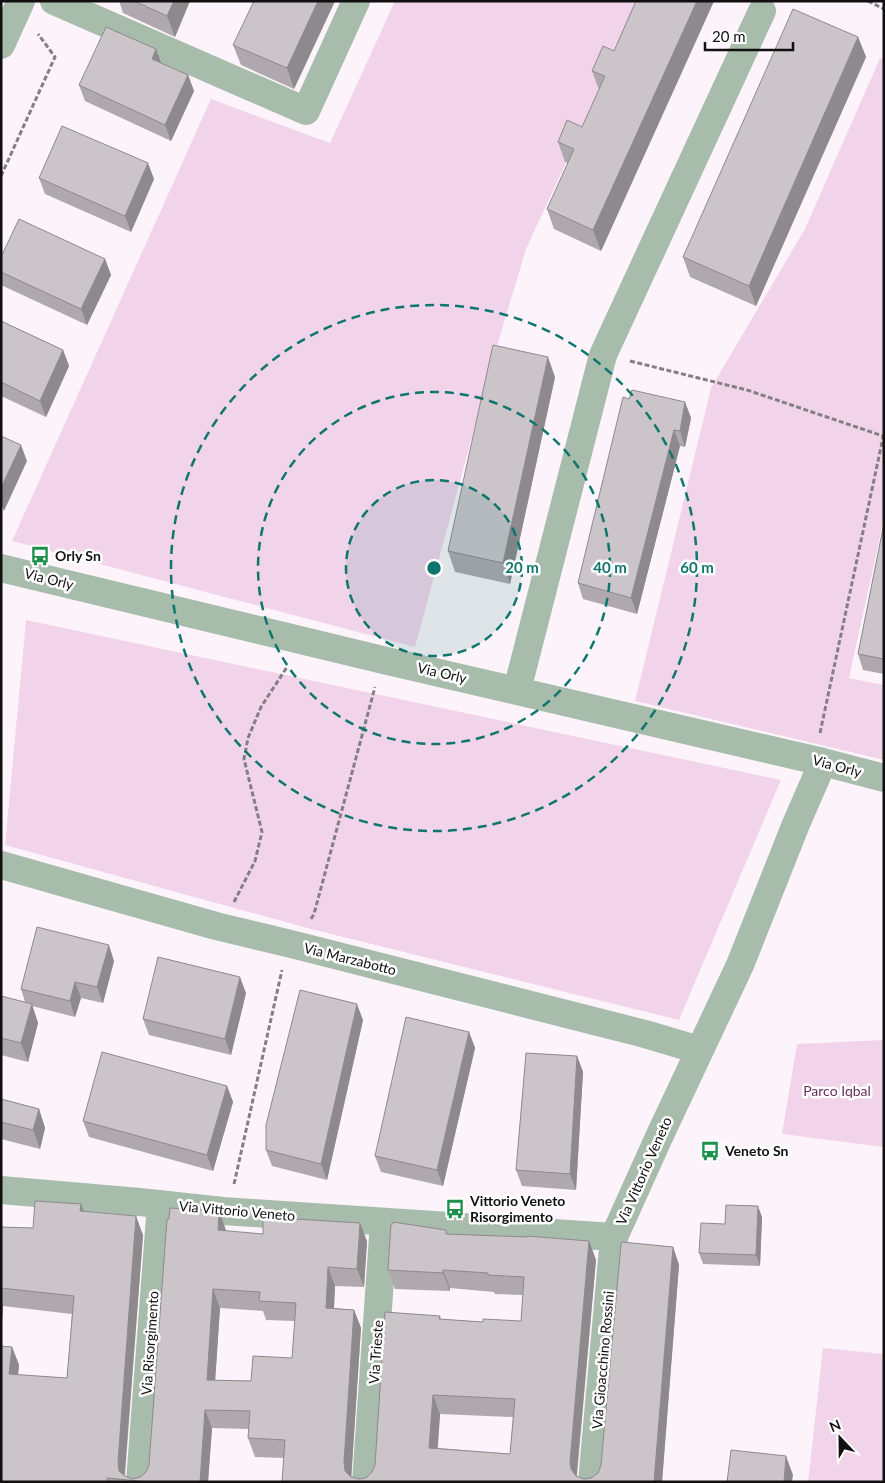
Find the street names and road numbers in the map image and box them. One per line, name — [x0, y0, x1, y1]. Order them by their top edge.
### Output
street label: Via Orly — [23, 564, 76, 593]
street label: Via Orly — [416, 659, 469, 687]
street label: Via Orly — [811, 751, 864, 780]
street label: Via Marzabotto — [302, 939, 398, 978]
street label: Via Vittorio Veneto — [612, 1114, 675, 1227]
street label: Via Vittorio Veneto — [178, 1197, 296, 1224]
street label: Via Risorgimento — [137, 1290, 162, 1396]
street label: Via Gioacchino Rossini — [588, 1290, 617, 1430]
street label: Via Trieste — [365, 1319, 386, 1384]

